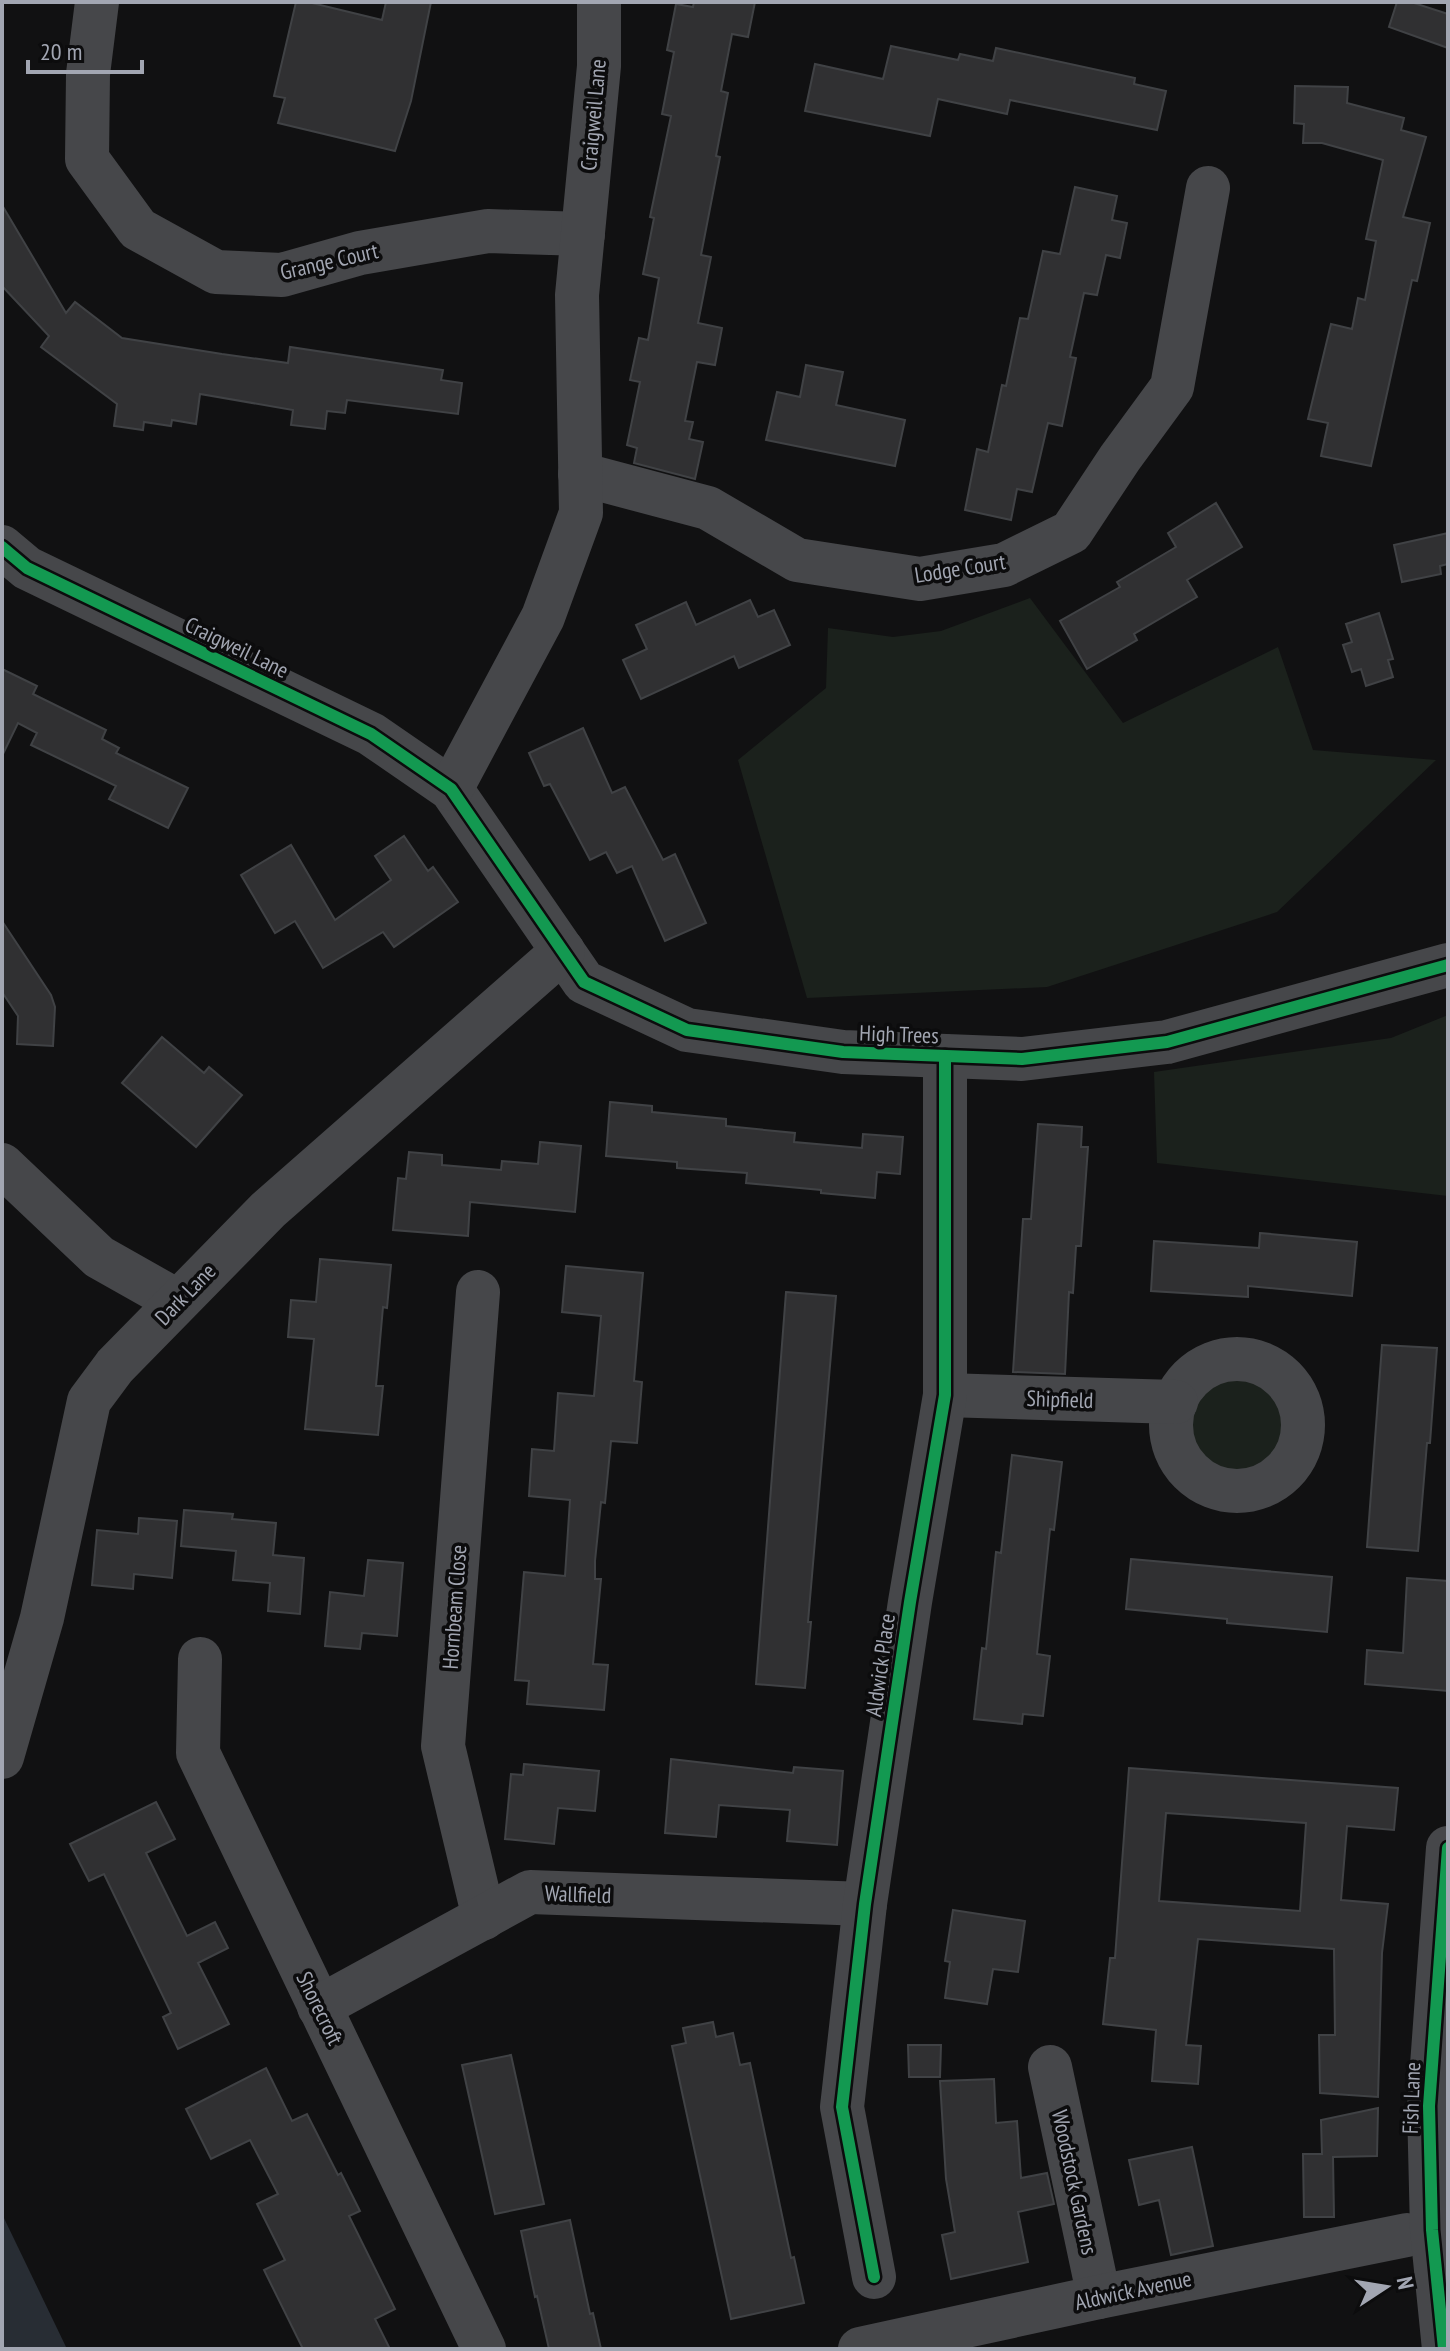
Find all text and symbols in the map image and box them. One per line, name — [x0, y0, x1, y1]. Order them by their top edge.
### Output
scale bar — [28, 24, 142, 74]
text: 20 m — [40, 36, 82, 67]
street label: Craigweil Lane — [574, 58, 612, 172]
street label: Grange Court — [277, 236, 381, 286]
street label: Lodge Court — [913, 547, 1007, 589]
street label: Craigweil Lane — [181, 610, 293, 684]
street label: High Trees — [859, 1019, 939, 1049]
street label: Dark Lane — [149, 1257, 221, 1331]
street label: Shipfield — [1026, 1384, 1094, 1414]
street label: Hornbeam Close — [436, 1544, 472, 1670]
street label: Aldwick Place — [859, 1612, 901, 1718]
street label: Wallfield — [544, 1879, 612, 1909]
street label: Shorecroft — [290, 1967, 350, 2049]
street label: Fish Lane — [1396, 2062, 1426, 2134]
street label: Woodstock Gardens — [1046, 2107, 1104, 2257]
north arrow — [1346, 2247, 1426, 2327]
street label: Aldwick Avenue — [1072, 2264, 1194, 2316]
text: N — [1391, 2274, 1420, 2292]

